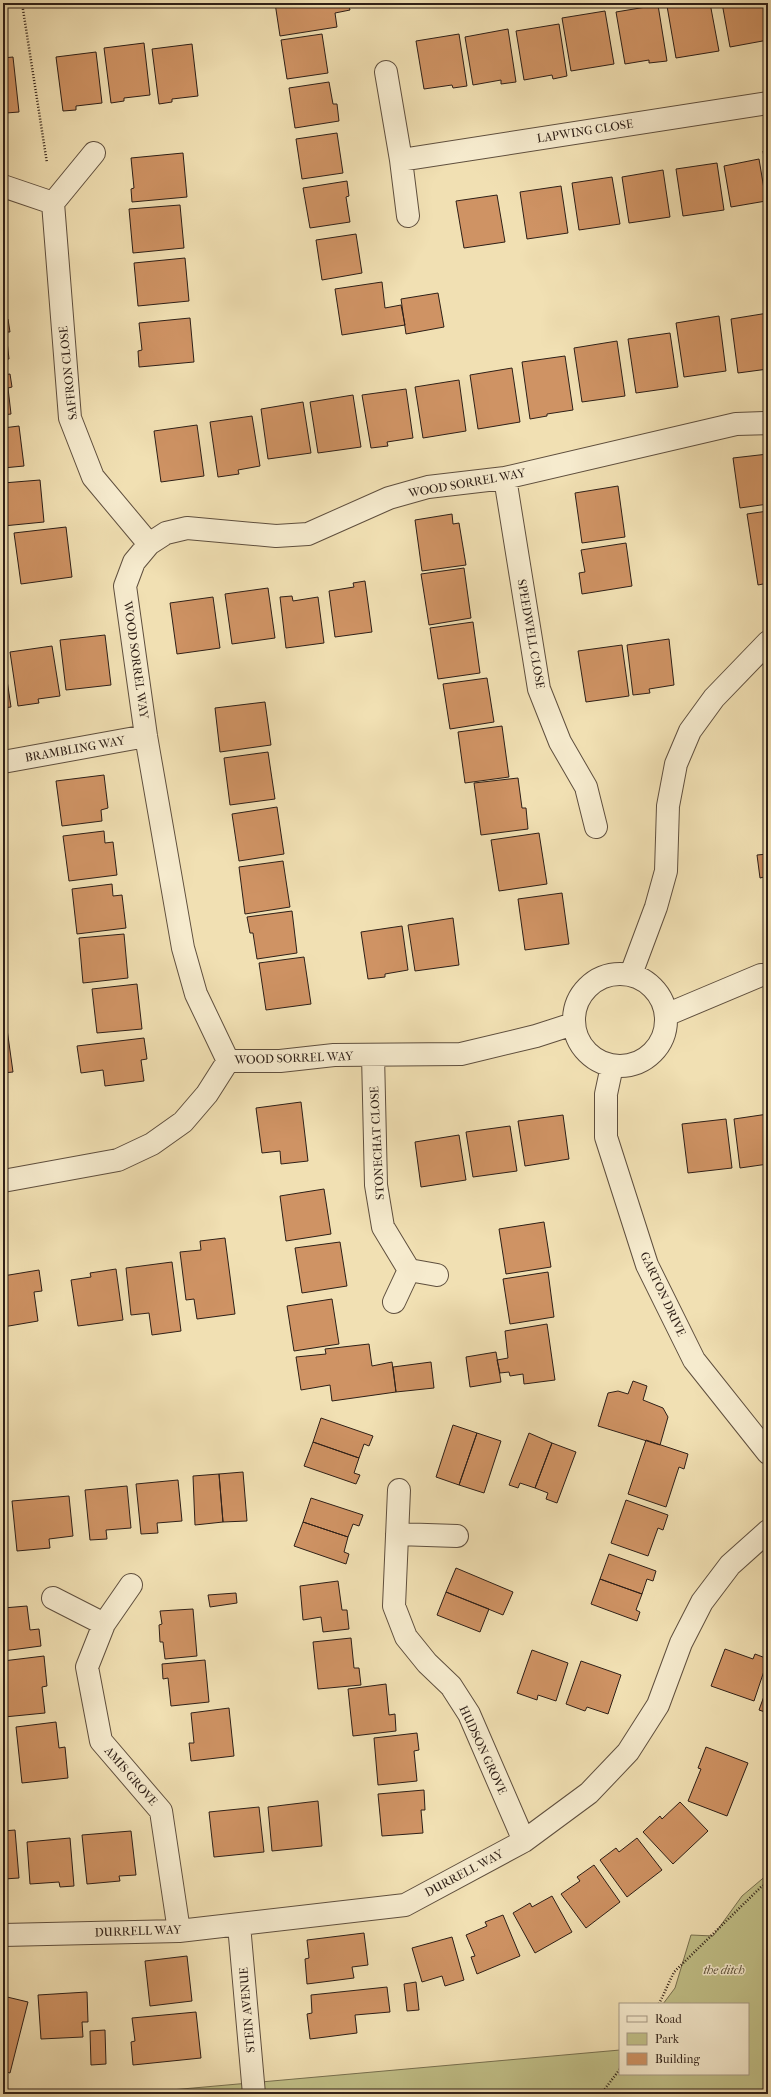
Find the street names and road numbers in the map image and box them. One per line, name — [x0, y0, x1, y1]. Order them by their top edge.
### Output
street label: LAPWING CLOSE — [536, 116, 634, 146]
street label: SAFFRON CLOSE — [56, 325, 80, 421]
street label: WOOD SORREL WAY — [406, 466, 528, 500]
street label: SPEEDWELL CLOSE — [514, 578, 548, 690]
street label: WOOD SORREL WAY — [121, 599, 151, 721]
street label: BRAMBLING WAY — [24, 733, 127, 765]
street label: WOOD SORREL WAY — [233, 1049, 354, 1067]
street label: STONECHAT CLOSE — [367, 1086, 387, 1200]
street label: GARTON DRIVE — [637, 1250, 689, 1338]
street label: HUDSON GROVE — [456, 1703, 510, 1797]
street label: AMIS GROVE — [101, 1743, 160, 1808]
street label: DURRELL WAY — [422, 1846, 506, 1900]
street label: DURRELL WAY — [94, 1922, 182, 1940]
street label: STEIN AVENUE — [236, 1967, 258, 2053]

